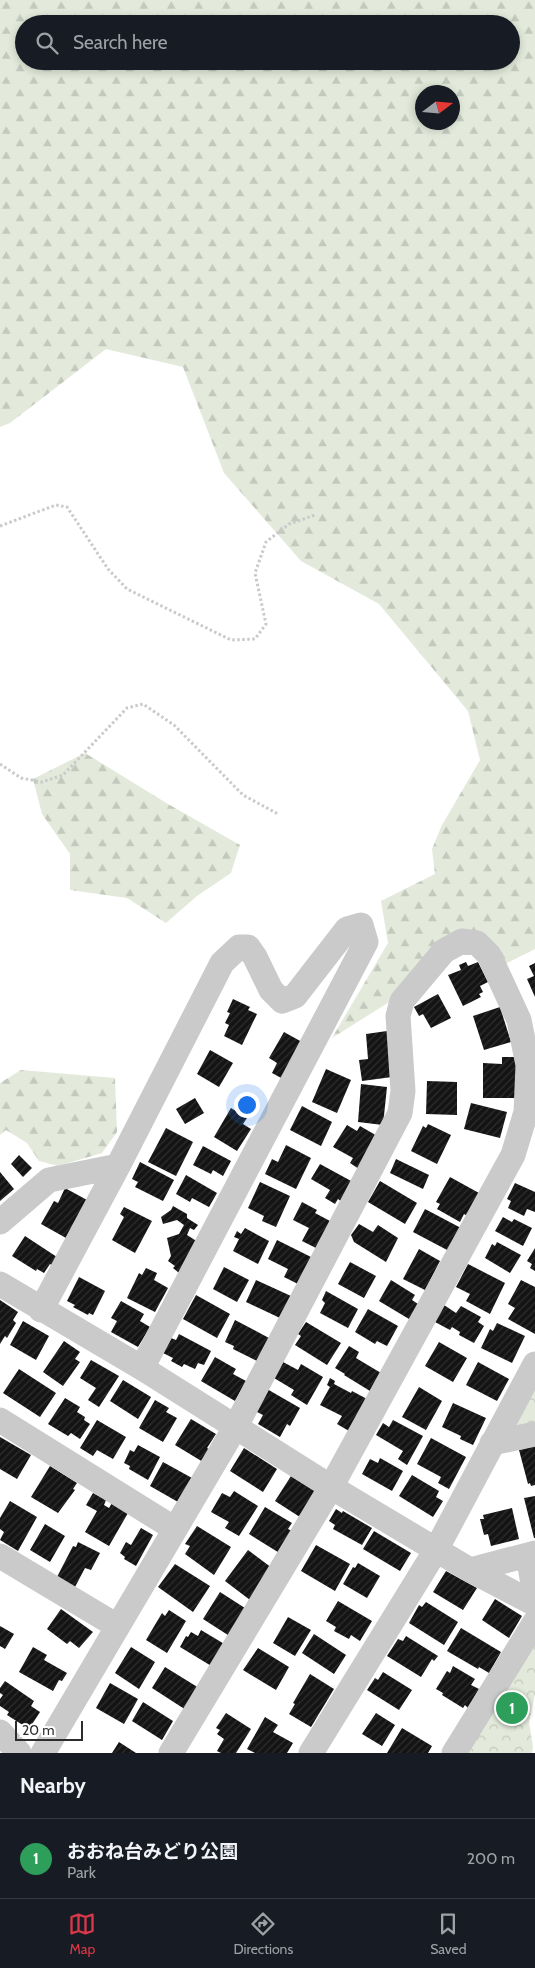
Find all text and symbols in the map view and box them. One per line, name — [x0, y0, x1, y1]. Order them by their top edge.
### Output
search box — [15, 15, 520, 70]
icon: search — [33, 29, 61, 57]
text: Search here — [73, 31, 167, 54]
north arrow — [415, 85, 460, 130]
your location — [234, 1092, 260, 1118]
pin: 1 — [496, 1689, 528, 1727]
scale bar — [15, 1718, 82, 1741]
text: 20 m — [22, 1721, 55, 1739]
text: Nearby — [20, 1773, 86, 1798]
text: おおね台みどり公園 — [67, 1840, 238, 1863]
text: 1 — [33, 1849, 39, 1868]
text: 200 m — [467, 1849, 515, 1868]
text: Park — [67, 1863, 96, 1882]
tab: Map — [68, 1910, 96, 1958]
tab: Directions — [233, 1910, 293, 1958]
tab: Saved — [430, 1910, 467, 1958]

